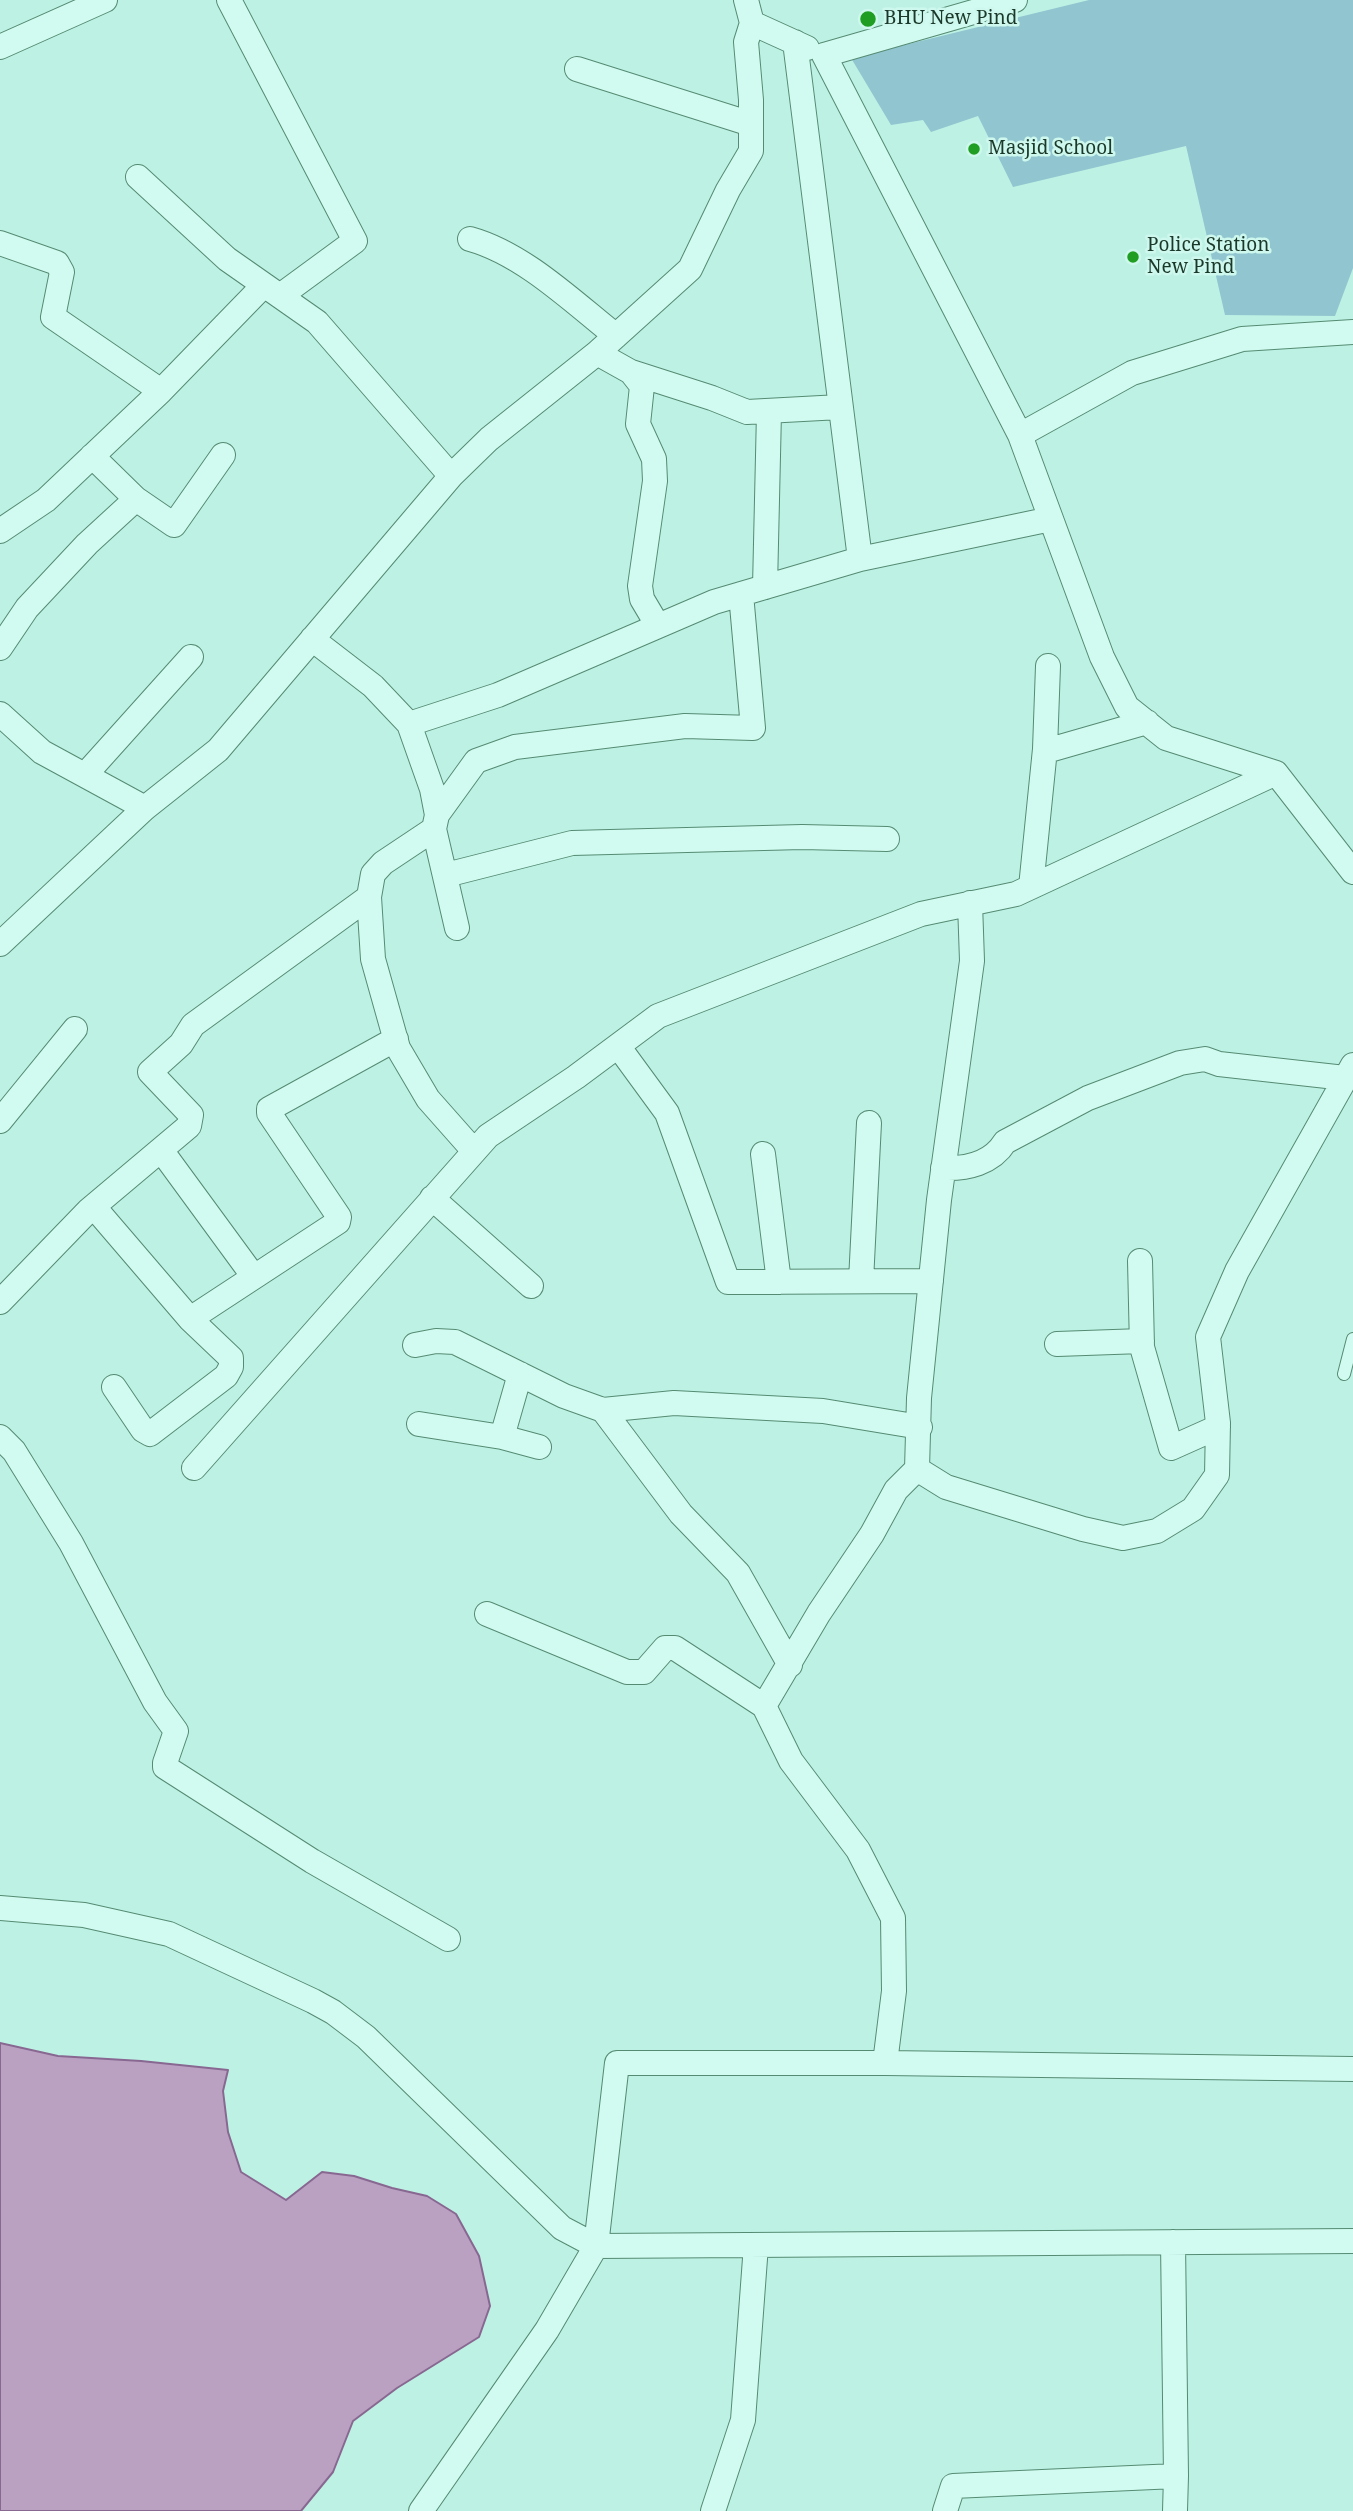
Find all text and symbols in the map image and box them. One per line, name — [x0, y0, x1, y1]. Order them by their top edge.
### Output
place label: BHU New Pind — [884, 8, 1018, 30]
marker: BHU New Pind — [858, 9, 878, 29]
place label: Masjid School — [988, 138, 1113, 160]
marker: Masjid School — [966, 141, 982, 157]
place label: Police Station New Pind — [1147, 235, 1270, 279]
marker: Police Station New Pind — [1125, 249, 1141, 265]

